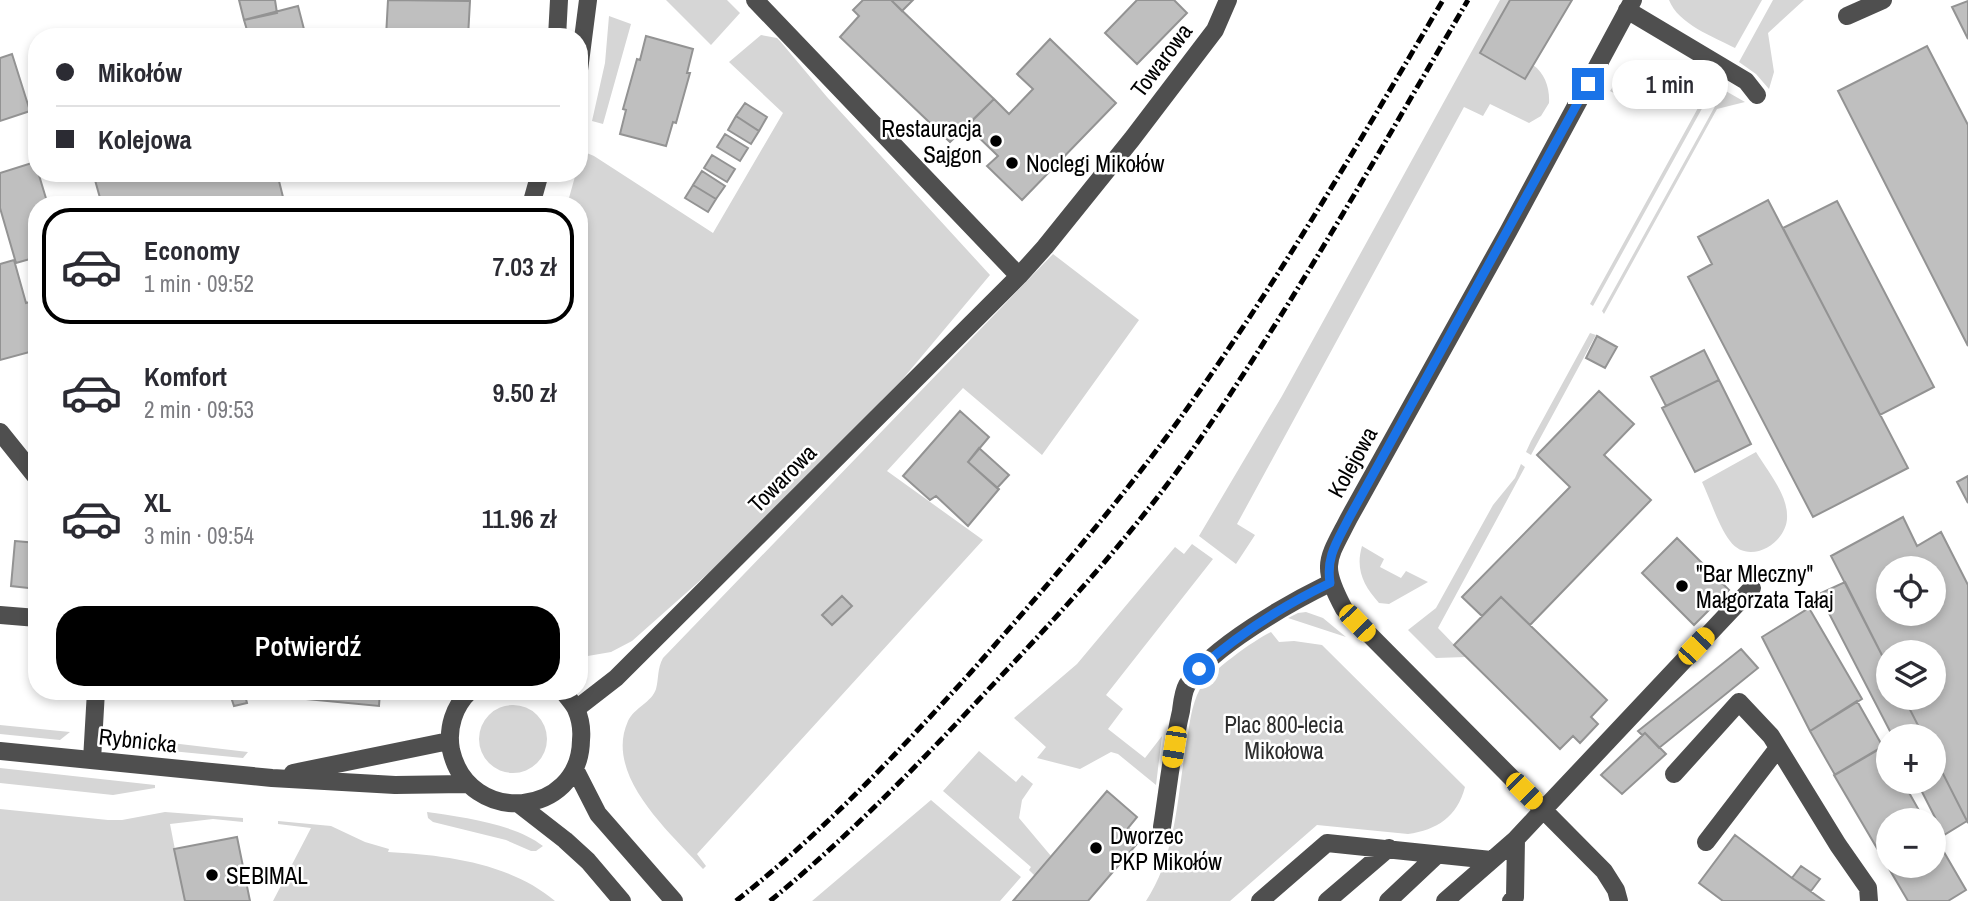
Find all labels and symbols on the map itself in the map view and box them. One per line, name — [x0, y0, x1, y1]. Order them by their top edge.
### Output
street label: Towarowa — [1123, 16, 1199, 103]
callout: 1 min — [1612, 60, 1728, 108]
route end — [1572, 68, 1604, 100]
place label: Restauracja Sajgon — [881, 113, 982, 170]
marker: Restauracja Sajgon — [988, 133, 1004, 149]
place label: Noclegi Mikołów — [1026, 148, 1165, 179]
marker: Noclegi Mikołów — [1004, 155, 1020, 171]
street label: Kolejowa — [1320, 421, 1384, 503]
street label: Towarowa — [741, 437, 823, 519]
place label: "Bar Mleczny" Małgorzata Tałaj — [1696, 558, 1833, 615]
marker: "Bar Mleczny" Małgorzata Tałaj — [1674, 578, 1690, 594]
car — [1335, 601, 1380, 645]
car — [1674, 623, 1719, 669]
route start — [1183, 653, 1215, 685]
park label: Plac 800-lecia Mikołowa — [1224, 709, 1344, 766]
street label: Rybnicka — [97, 720, 179, 760]
car — [1161, 725, 1188, 769]
car — [1502, 769, 1547, 813]
place label: Dworzec PKP Mikołów — [1110, 820, 1222, 877]
marker: Dworzec PKP Mikołów — [1088, 840, 1104, 856]
place label: SEBIMAL — [226, 860, 308, 891]
marker: SEBIMAL — [204, 867, 220, 883]

